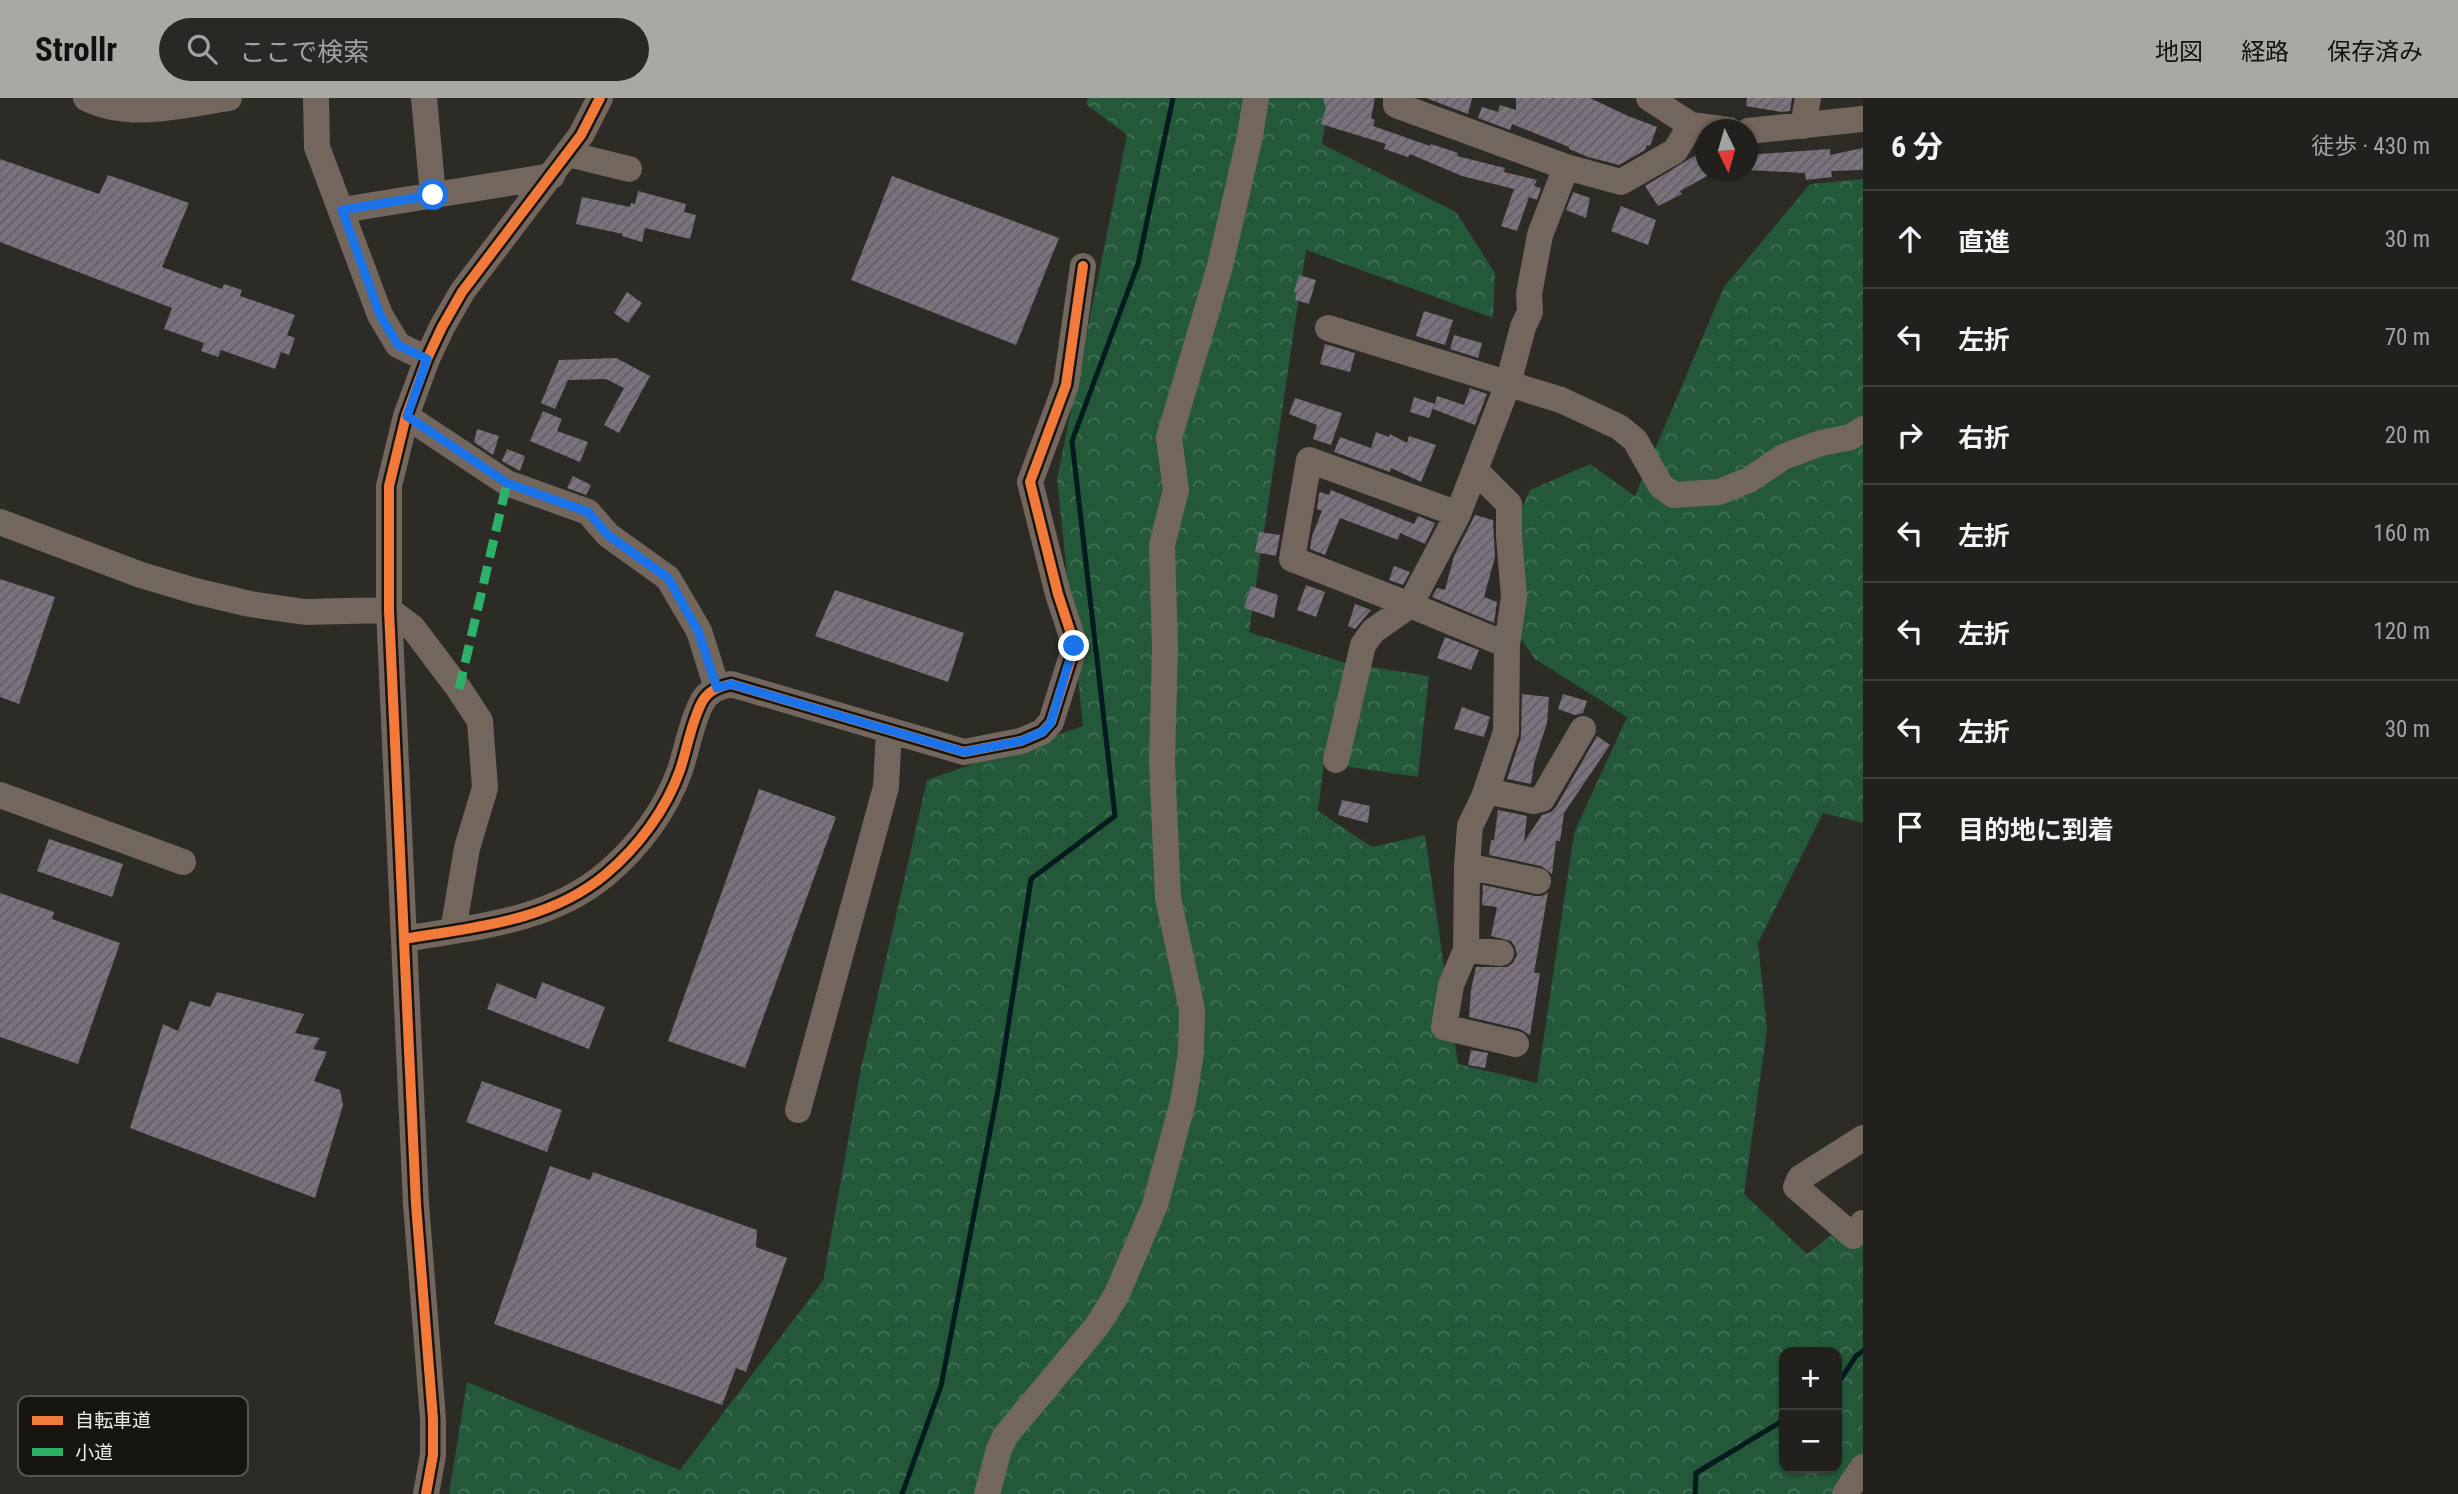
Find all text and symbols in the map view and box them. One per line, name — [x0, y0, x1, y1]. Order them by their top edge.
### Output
search box — [159, 18, 649, 81]
text: Strollr — [35, 30, 117, 69]
icon: search — [183, 30, 221, 68]
text: ここで検索 — [239, 37, 369, 67]
text: 地図 — [2155, 38, 2203, 66]
text: 経路 — [2241, 38, 2289, 66]
text: 保存済み — [2327, 38, 2423, 66]
north arrow — [1695, 119, 1758, 182]
text: 6 分 — [1891, 129, 1943, 164]
text: 徒歩 · 430 m — [2311, 133, 2430, 160]
route start — [417, 179, 448, 210]
icon: ahead — [1891, 220, 1929, 258]
text: 30 m — [2385, 226, 2430, 253]
text: 直進 — [1958, 227, 2010, 257]
icon: left — [1891, 318, 1929, 356]
text: 70 m — [2385, 324, 2430, 351]
text: 左折 — [1958, 325, 2010, 355]
icon: right — [1891, 416, 1929, 454]
text: 20 m — [2385, 422, 2430, 449]
text: 右折 — [1958, 423, 2010, 453]
icon: left — [1891, 514, 1929, 552]
text: 160 m — [2373, 520, 2430, 547]
text: 左折 — [1958, 521, 2010, 551]
icon: left — [1891, 612, 1929, 650]
text: 120 m — [2373, 618, 2430, 645]
text: 左折 — [1958, 619, 2010, 649]
route end — [1058, 630, 1089, 661]
icon: left — [1891, 710, 1929, 748]
text: 30 m — [2385, 716, 2430, 743]
text: 左折 — [1958, 717, 2010, 747]
icon: arrive — [1891, 808, 1929, 846]
text: 目的地に到着 — [1958, 815, 2114, 845]
map controls — [1779, 1347, 1842, 1473]
button: + — [1779, 1347, 1842, 1410]
legend — [18, 1396, 248, 1476]
text: 自転車道 — [75, 1409, 151, 1432]
button: − — [1779, 1410, 1842, 1473]
text: 小道 — [75, 1441, 113, 1464]

